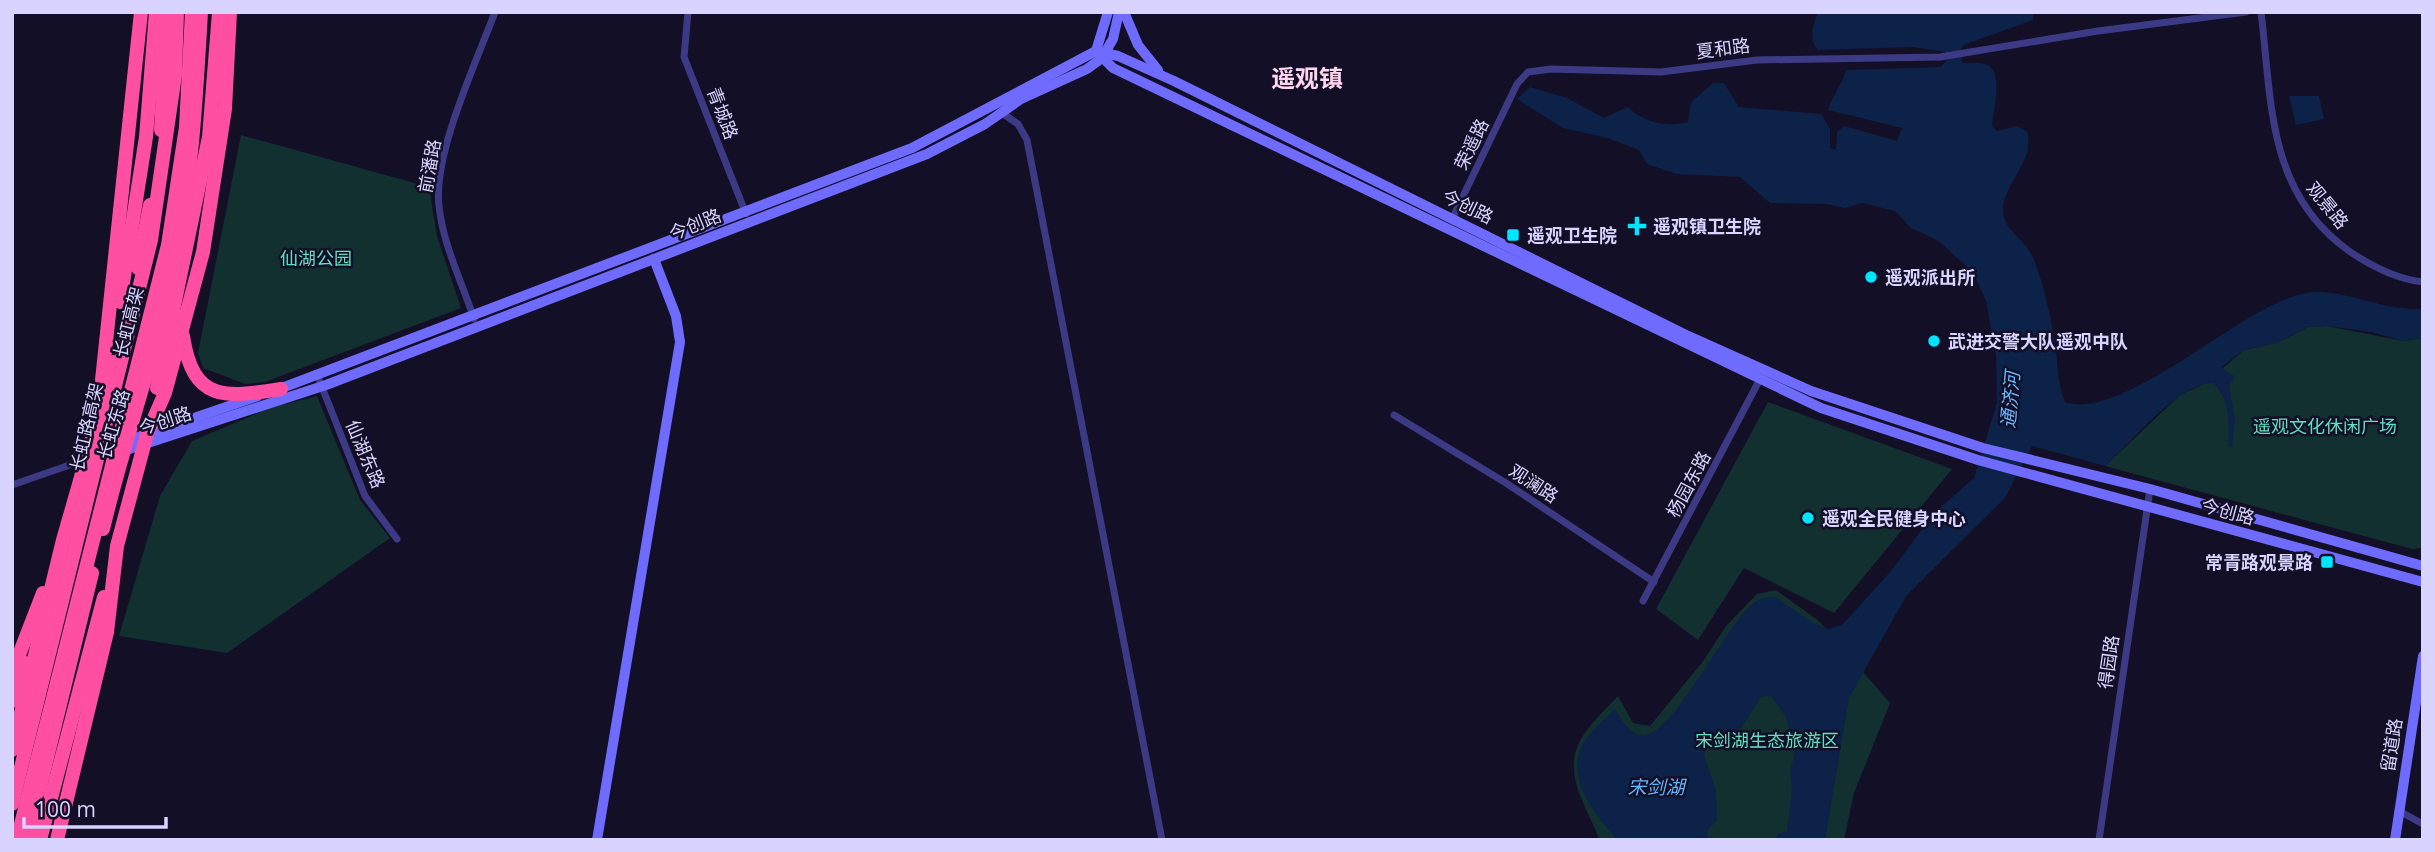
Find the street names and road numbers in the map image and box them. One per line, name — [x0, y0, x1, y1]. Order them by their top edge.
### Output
street label: 夏和路 — [1695, 33, 1751, 63]
street label: 青城路 — [702, 83, 744, 143]
street label: 荣遥路 — [1448, 114, 1494, 174]
street label: 前潘路 — [412, 137, 446, 195]
street label: 观景路 — [2302, 176, 2354, 234]
street label: 今创路 — [1438, 183, 1498, 229]
street label: 今创路 — [665, 203, 725, 245]
street label: 长虹高架 — [108, 284, 148, 360]
street label: 长虹路高架 — [64, 380, 108, 474]
street label: 长虹东路 — [92, 386, 134, 462]
street label: 今创路 — [136, 400, 194, 440]
street label: 仙湖东路 — [341, 416, 391, 492]
street label: 杨园东路 — [1661, 447, 1715, 521]
street label: 观澜路 — [1505, 458, 1563, 508]
street label: 今创路 — [2199, 492, 2257, 530]
street label: 得园路 — [2092, 634, 2124, 690]
street label: 留道路 — [2375, 716, 2407, 774]

